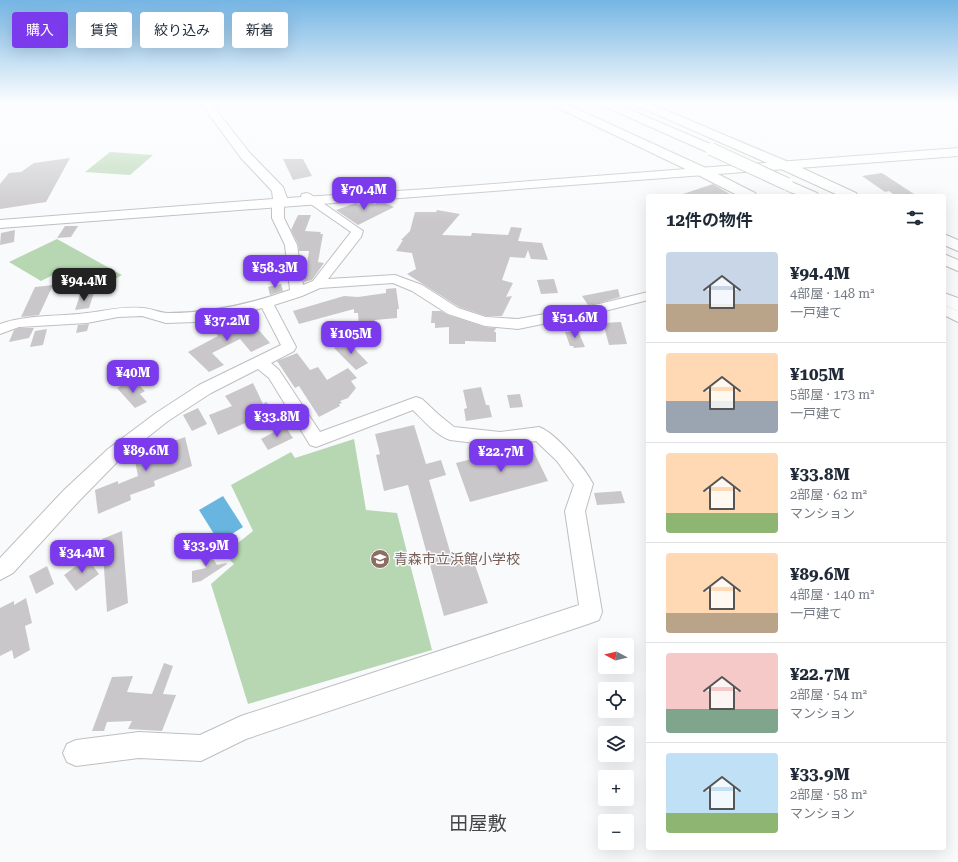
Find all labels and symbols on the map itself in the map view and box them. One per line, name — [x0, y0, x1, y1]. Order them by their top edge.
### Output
pin: ¥70.4M — [331, 177, 397, 211]
pin: ¥58.3M — [242, 255, 308, 289]
pin: ¥94.4M — [51, 268, 117, 302]
pin: ¥51.6M — [542, 305, 608, 339]
pin: ¥37.2M — [194, 308, 260, 342]
pin: ¥105M — [323, 321, 379, 355]
pin: ¥40M — [109, 360, 157, 394]
pin: ¥33.8M — [244, 404, 310, 438]
pin: ¥89.6M — [113, 438, 179, 472]
pin: ¥22.7M — [468, 439, 534, 473]
pin: ¥33.9M — [173, 533, 239, 567]
pin: ¥34.4M — [49, 540, 115, 574]
school or university icon: 青森市立浜館小学校 — [369, 548, 391, 570]
place label: 青森市立浜館小学校 — [394, 551, 520, 567]
north arrow — [598, 638, 634, 674]
district label: 田屋敷 — [449, 812, 507, 835]

